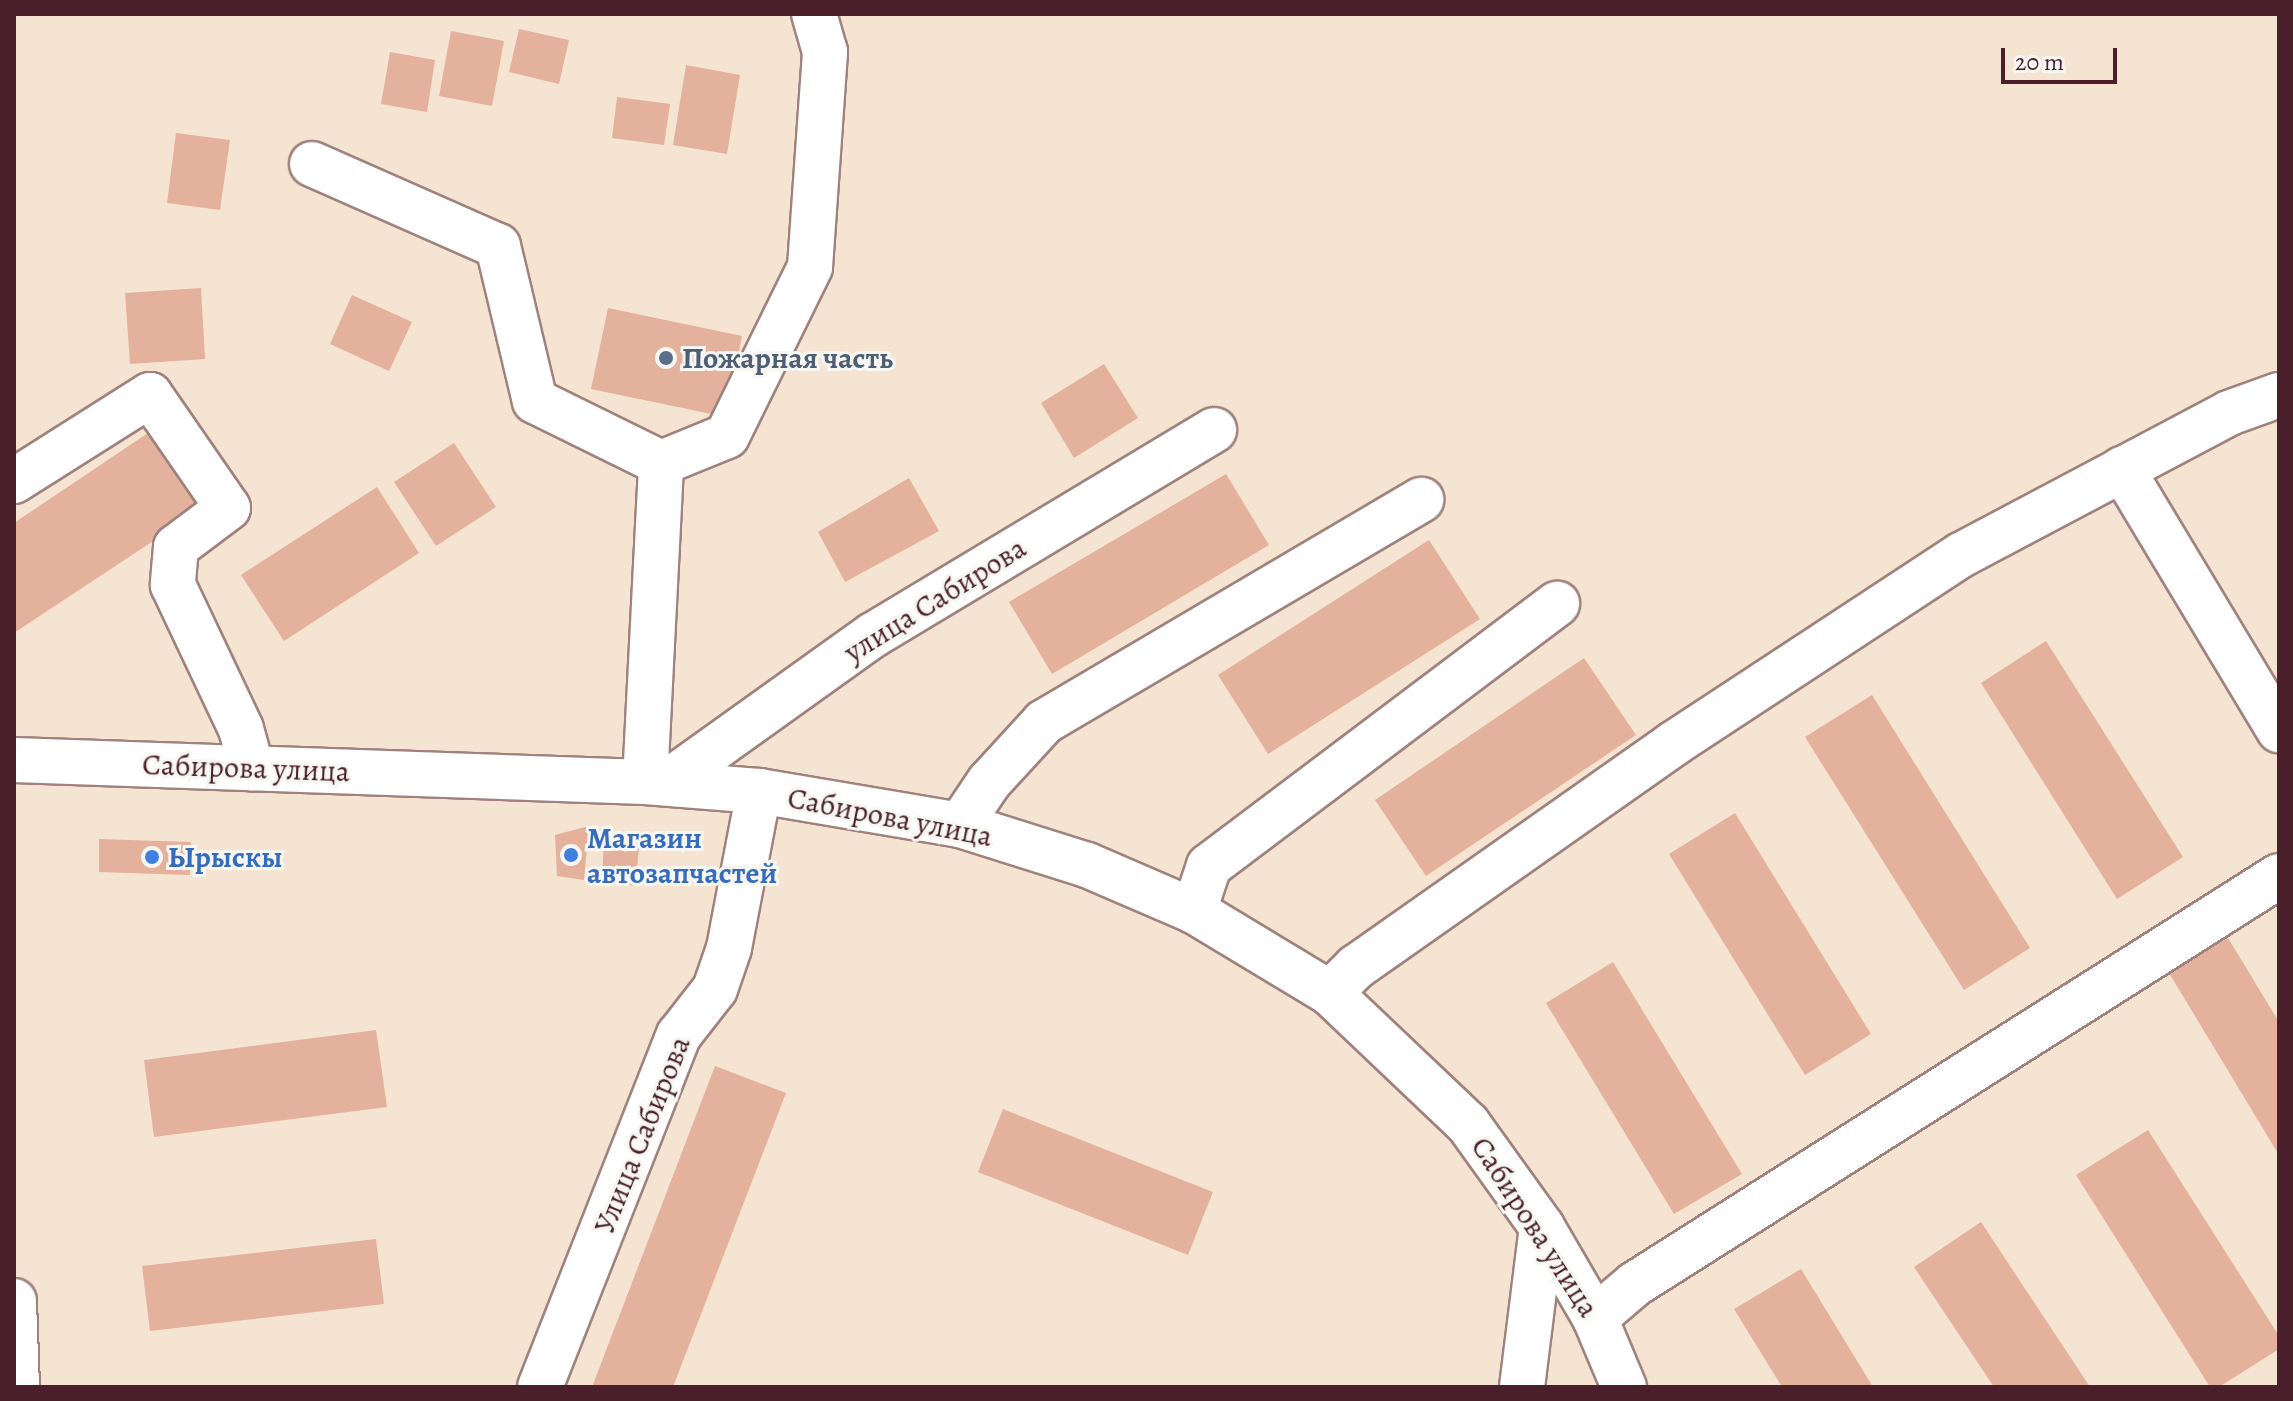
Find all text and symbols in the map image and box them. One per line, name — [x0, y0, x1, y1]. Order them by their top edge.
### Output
scale bar — [2005, 32, 2121, 82]
text: 20 m — [2015, 46, 2064, 78]
place label: Пожарная часть — [682, 340, 893, 376]
marker: Пожарная часть — [657, 349, 675, 367]
street label: улица Сабирова — [837, 530, 1033, 670]
street label: Сабирова улица — [142, 746, 350, 790]
street label: Сабирова улица — [785, 780, 995, 854]
place label: Магазин автозапчастей — [587, 820, 777, 890]
place label: Ырыскы — [168, 839, 282, 875]
marker: Магазин автозапчастей — [562, 846, 580, 864]
marker: Ырыскы — [143, 848, 161, 866]
street label: Улица Сабирова — [586, 1031, 698, 1239]
street label: Сабирова улица — [1463, 1130, 1607, 1324]

